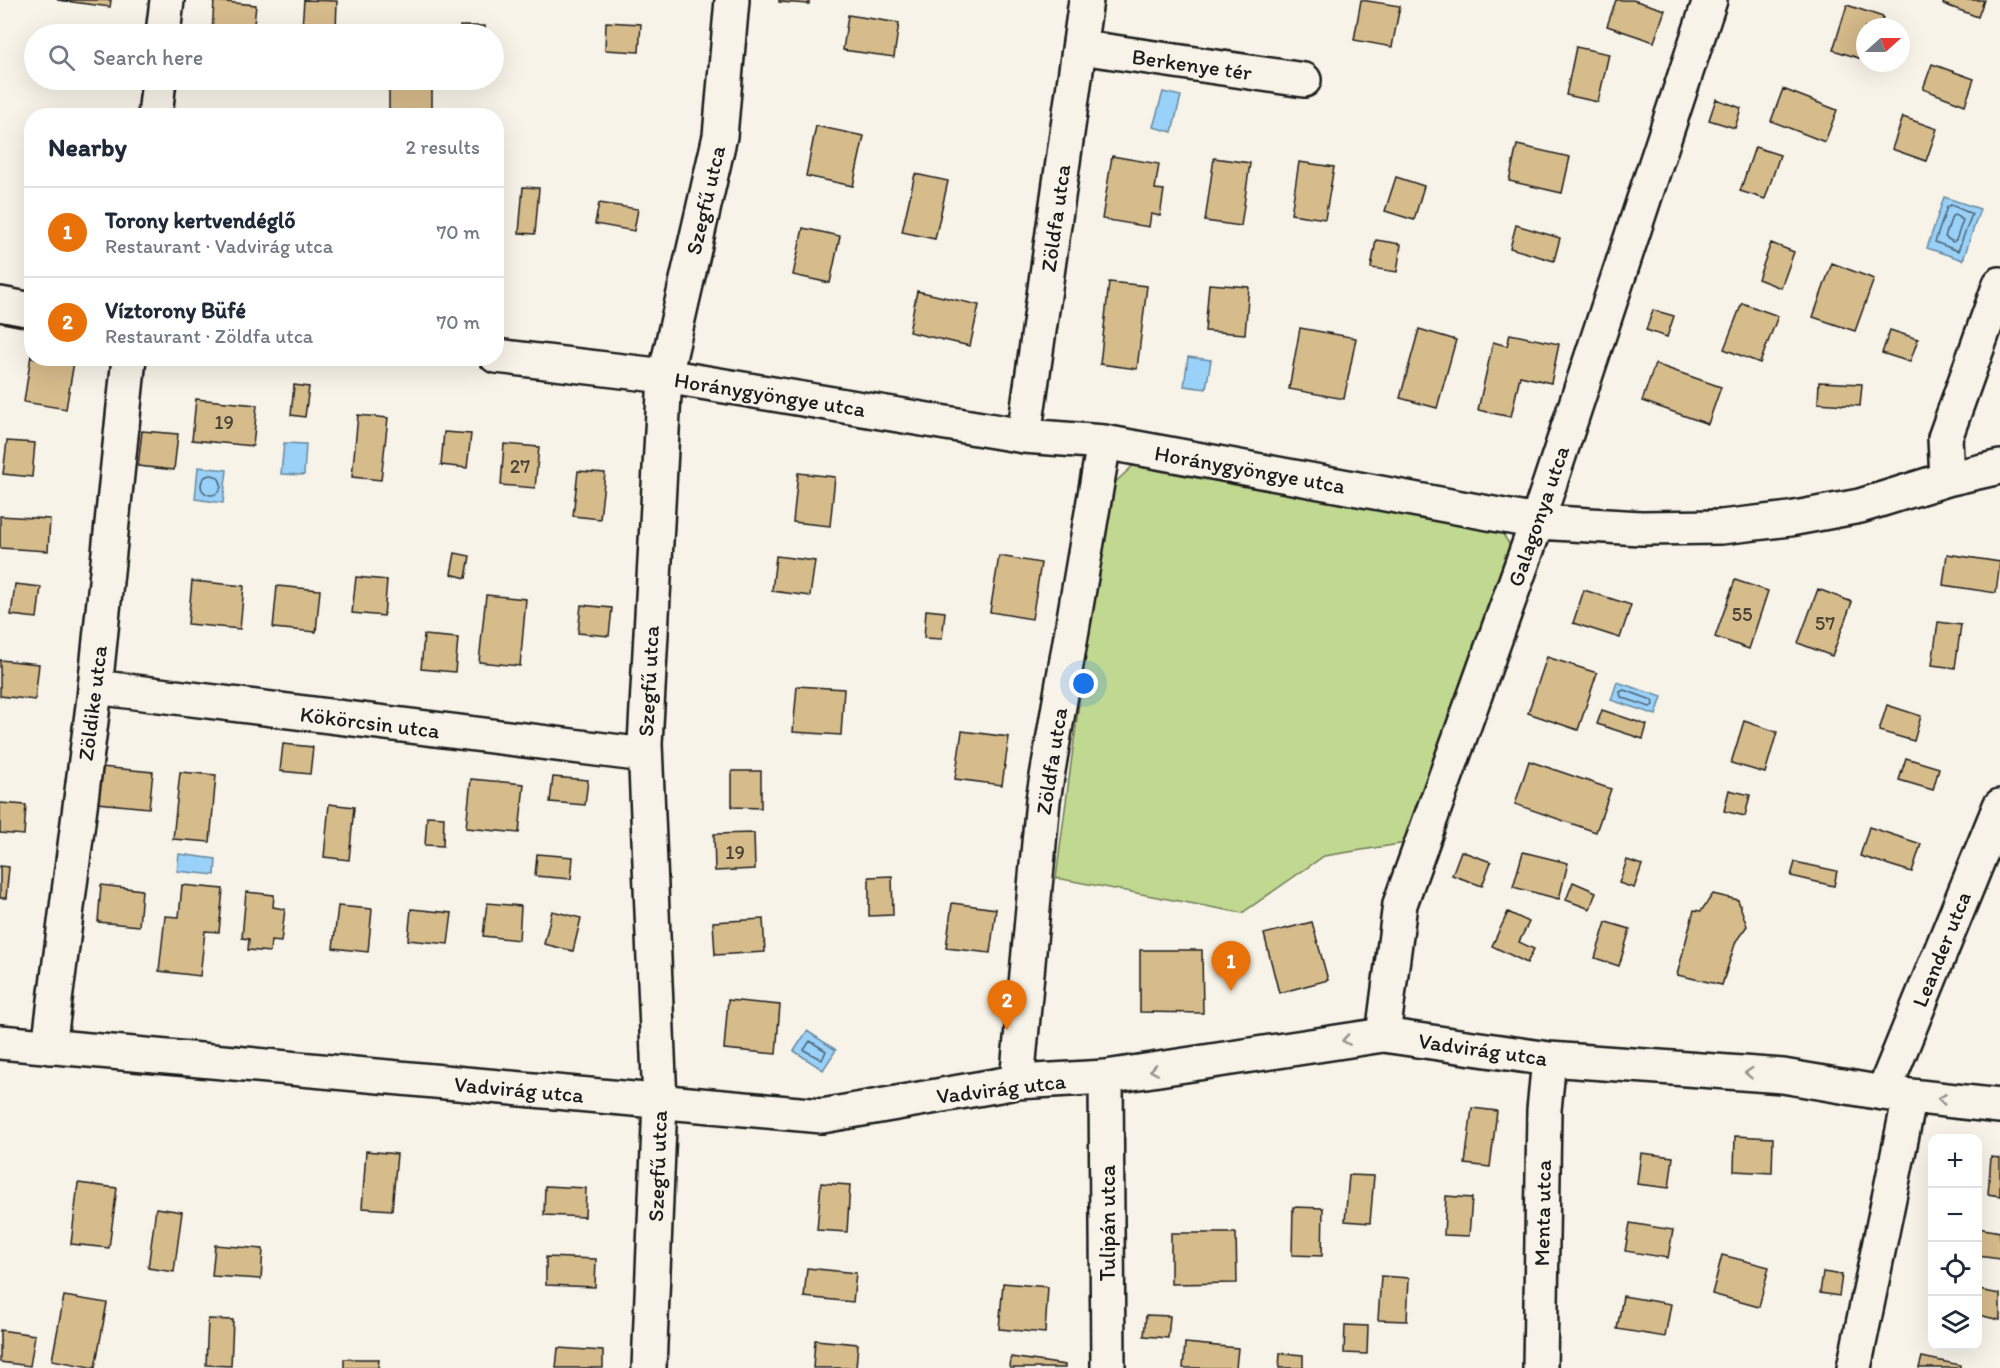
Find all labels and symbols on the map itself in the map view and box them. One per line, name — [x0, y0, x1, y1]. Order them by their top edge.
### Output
north arrow — [1856, 18, 1910, 72]
street label: Berkenye tér — [1130, 43, 1254, 86]
street label: Szegfű utca — [680, 142, 731, 257]
street label: Zöldfa utca — [1035, 162, 1076, 274]
street label: Horánygyöngye utca — [672, 366, 868, 423]
house number: 19 — [214, 410, 234, 434]
street label: Horánygyöngye utca — [1152, 439, 1348, 500]
street label: Galagonya utca — [1502, 442, 1575, 590]
house number: 27 — [510, 454, 530, 478]
house number: 55 — [1732, 602, 1753, 626]
house number: 57 — [1815, 611, 1835, 635]
street label: Szegfű utca — [632, 624, 665, 737]
street label: Zöldike utca — [72, 643, 113, 762]
your location — [1069, 669, 1098, 698]
street label: Kökörcsin utca — [299, 701, 442, 745]
street label: Zöldfa utca — [1030, 705, 1073, 817]
house number: 19 — [725, 840, 745, 864]
street label: Leander utca — [1906, 887, 1977, 1011]
pin: 1 — [1212, 942, 1250, 991]
pin: 2 — [988, 980, 1026, 1030]
street label: Vadvirág utca — [1417, 1027, 1550, 1072]
one-way arrow — [1342, 1034, 1351, 1046]
one-way arrow — [1149, 1064, 1158, 1076]
street label: Vadvirág utca — [935, 1067, 1068, 1110]
one-way arrow — [1744, 1067, 1753, 1080]
street label: Vadvirág utca — [453, 1070, 585, 1109]
one-way arrow — [1937, 1094, 1946, 1106]
street label: Szegfű utca — [642, 1109, 673, 1222]
street label: Menta utca — [1528, 1159, 1557, 1266]
street label: Tulipán utca — [1094, 1164, 1121, 1281]

